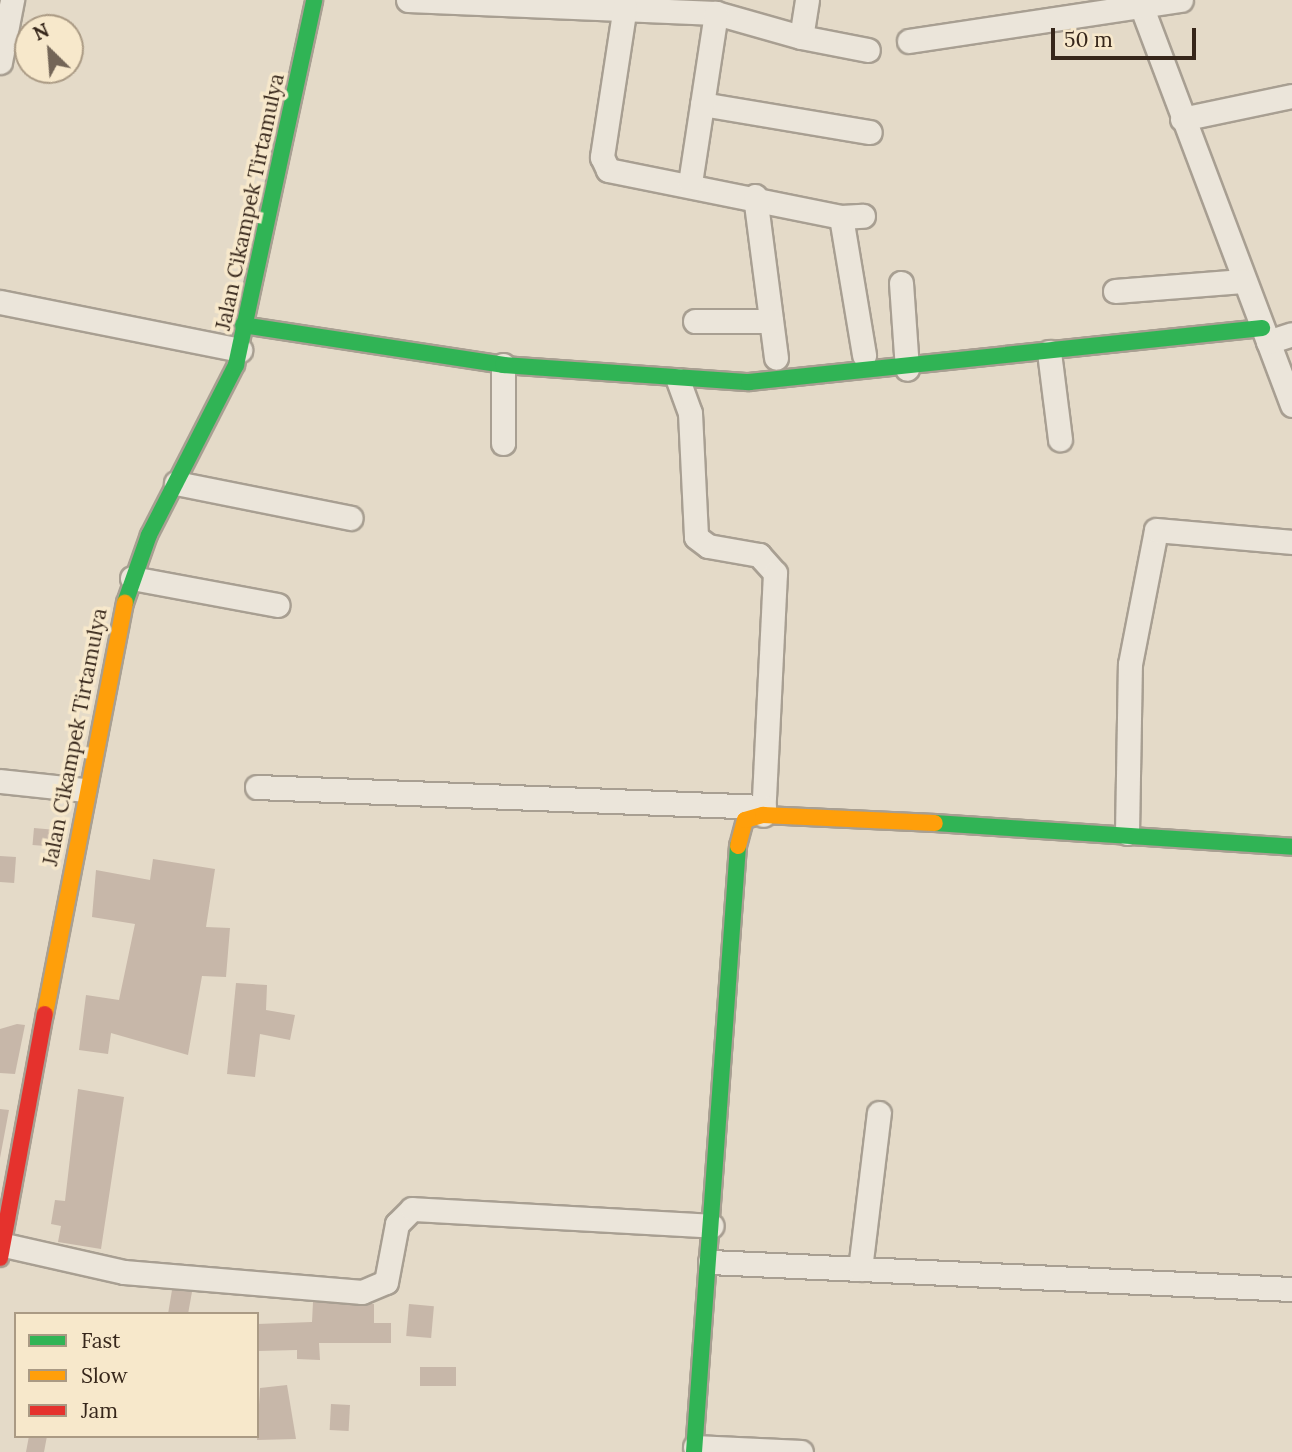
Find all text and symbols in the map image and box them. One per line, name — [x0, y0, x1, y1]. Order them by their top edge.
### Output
north arrow — [14, 14, 84, 84]
scale bar — [1054, 14, 1199, 58]
text: N — [29, 18, 53, 46]
text: 50 m — [1064, 26, 1113, 53]
street label: Jalan Cikampek Tirtamulya — [210, 71, 290, 333]
street label: Jalan Cikampek Tirtamulya — [38, 606, 112, 868]
legend — [14, 1312, 259, 1438]
text: Fast — [81, 1327, 120, 1354]
text: Slow — [81, 1362, 128, 1389]
text: Jam — [81, 1397, 118, 1424]

